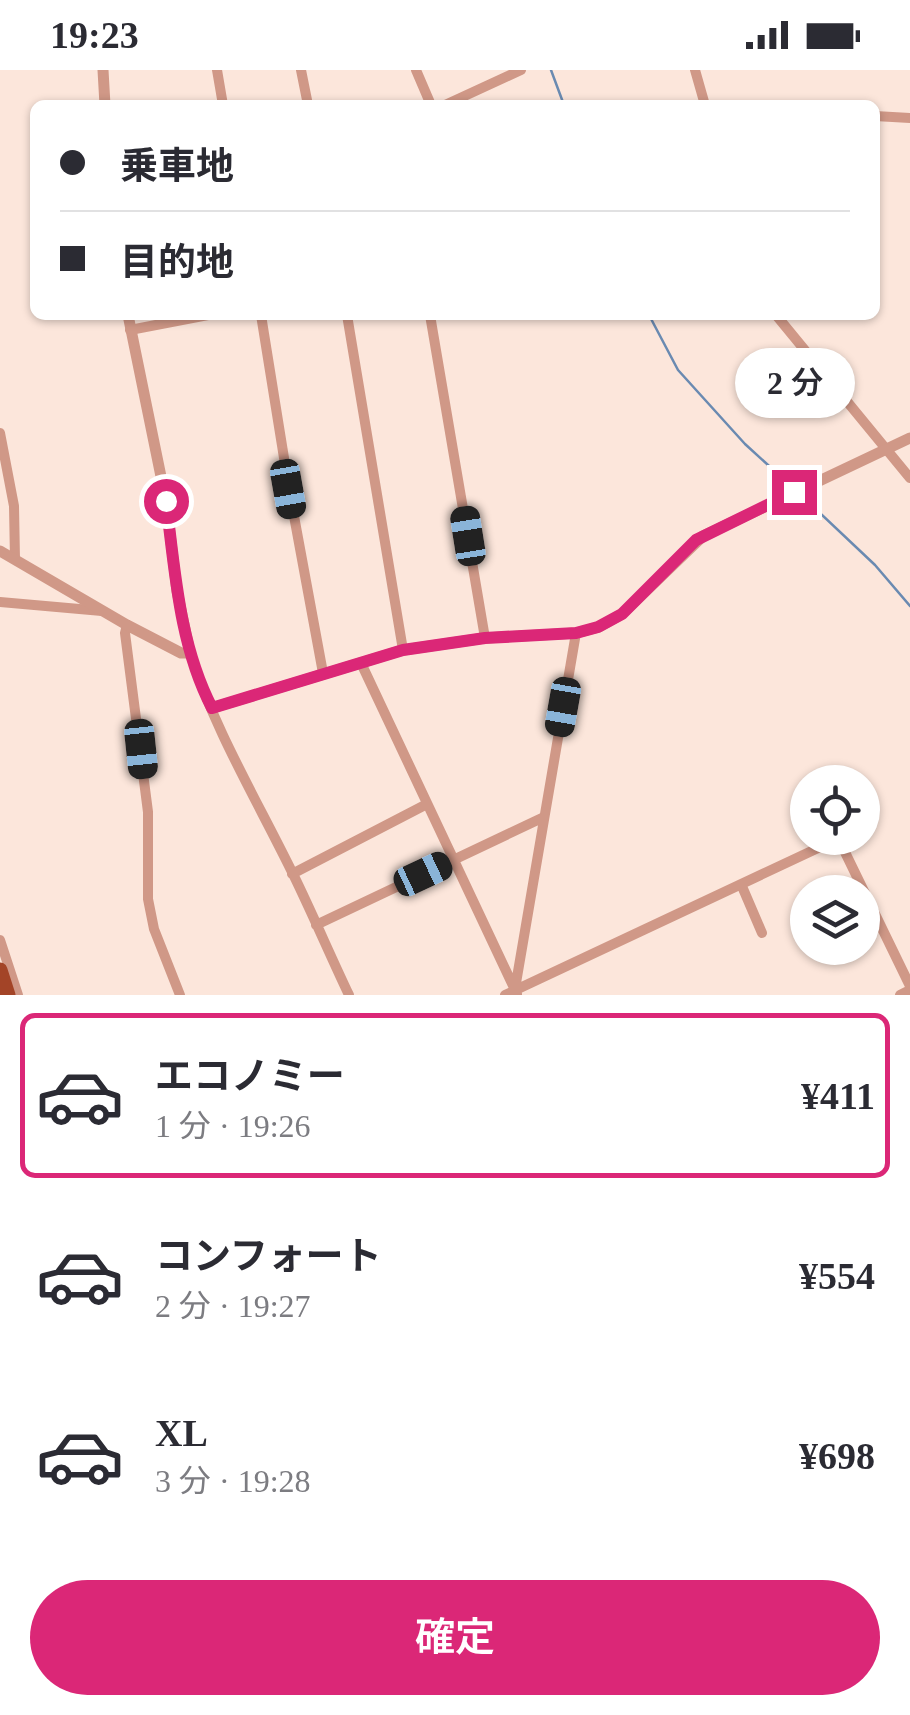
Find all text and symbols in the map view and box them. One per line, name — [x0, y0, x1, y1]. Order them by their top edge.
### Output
text: 19:23 — [50, 14, 139, 56]
text: 乗車地 — [120, 145, 234, 187]
text: 目的地 — [120, 241, 234, 283]
callout: 2 分 — [734, 347, 854, 417]
text: 2 分 — [767, 365, 823, 401]
car — [268, 457, 308, 521]
route end — [772, 470, 817, 515]
route start — [144, 479, 189, 524]
car — [448, 504, 488, 568]
car — [543, 675, 583, 739]
car — [123, 718, 159, 780]
map controls — [790, 765, 880, 965]
button: locate — [790, 765, 880, 855]
car — [389, 848, 457, 900]
button: layers — [790, 875, 880, 965]
icon: car — [35, 1051, 125, 1141]
text: エコノミー — [155, 1055, 345, 1097]
text: ¥411 — [801, 1075, 875, 1117]
text: 1 分 · 19:26 — [155, 1108, 311, 1144]
icon: car — [35, 1231, 125, 1321]
text: コンフォート — [155, 1235, 382, 1277]
text: ¥554 — [799, 1255, 875, 1297]
text: 2 分 · 19:27 — [155, 1288, 311, 1324]
icon: car — [35, 1411, 125, 1501]
text: XL — [155, 1412, 208, 1454]
text: ¥698 — [799, 1435, 875, 1477]
text: 3 分 · 19:28 — [155, 1463, 311, 1499]
button: 確定 — [30, 1580, 880, 1695]

